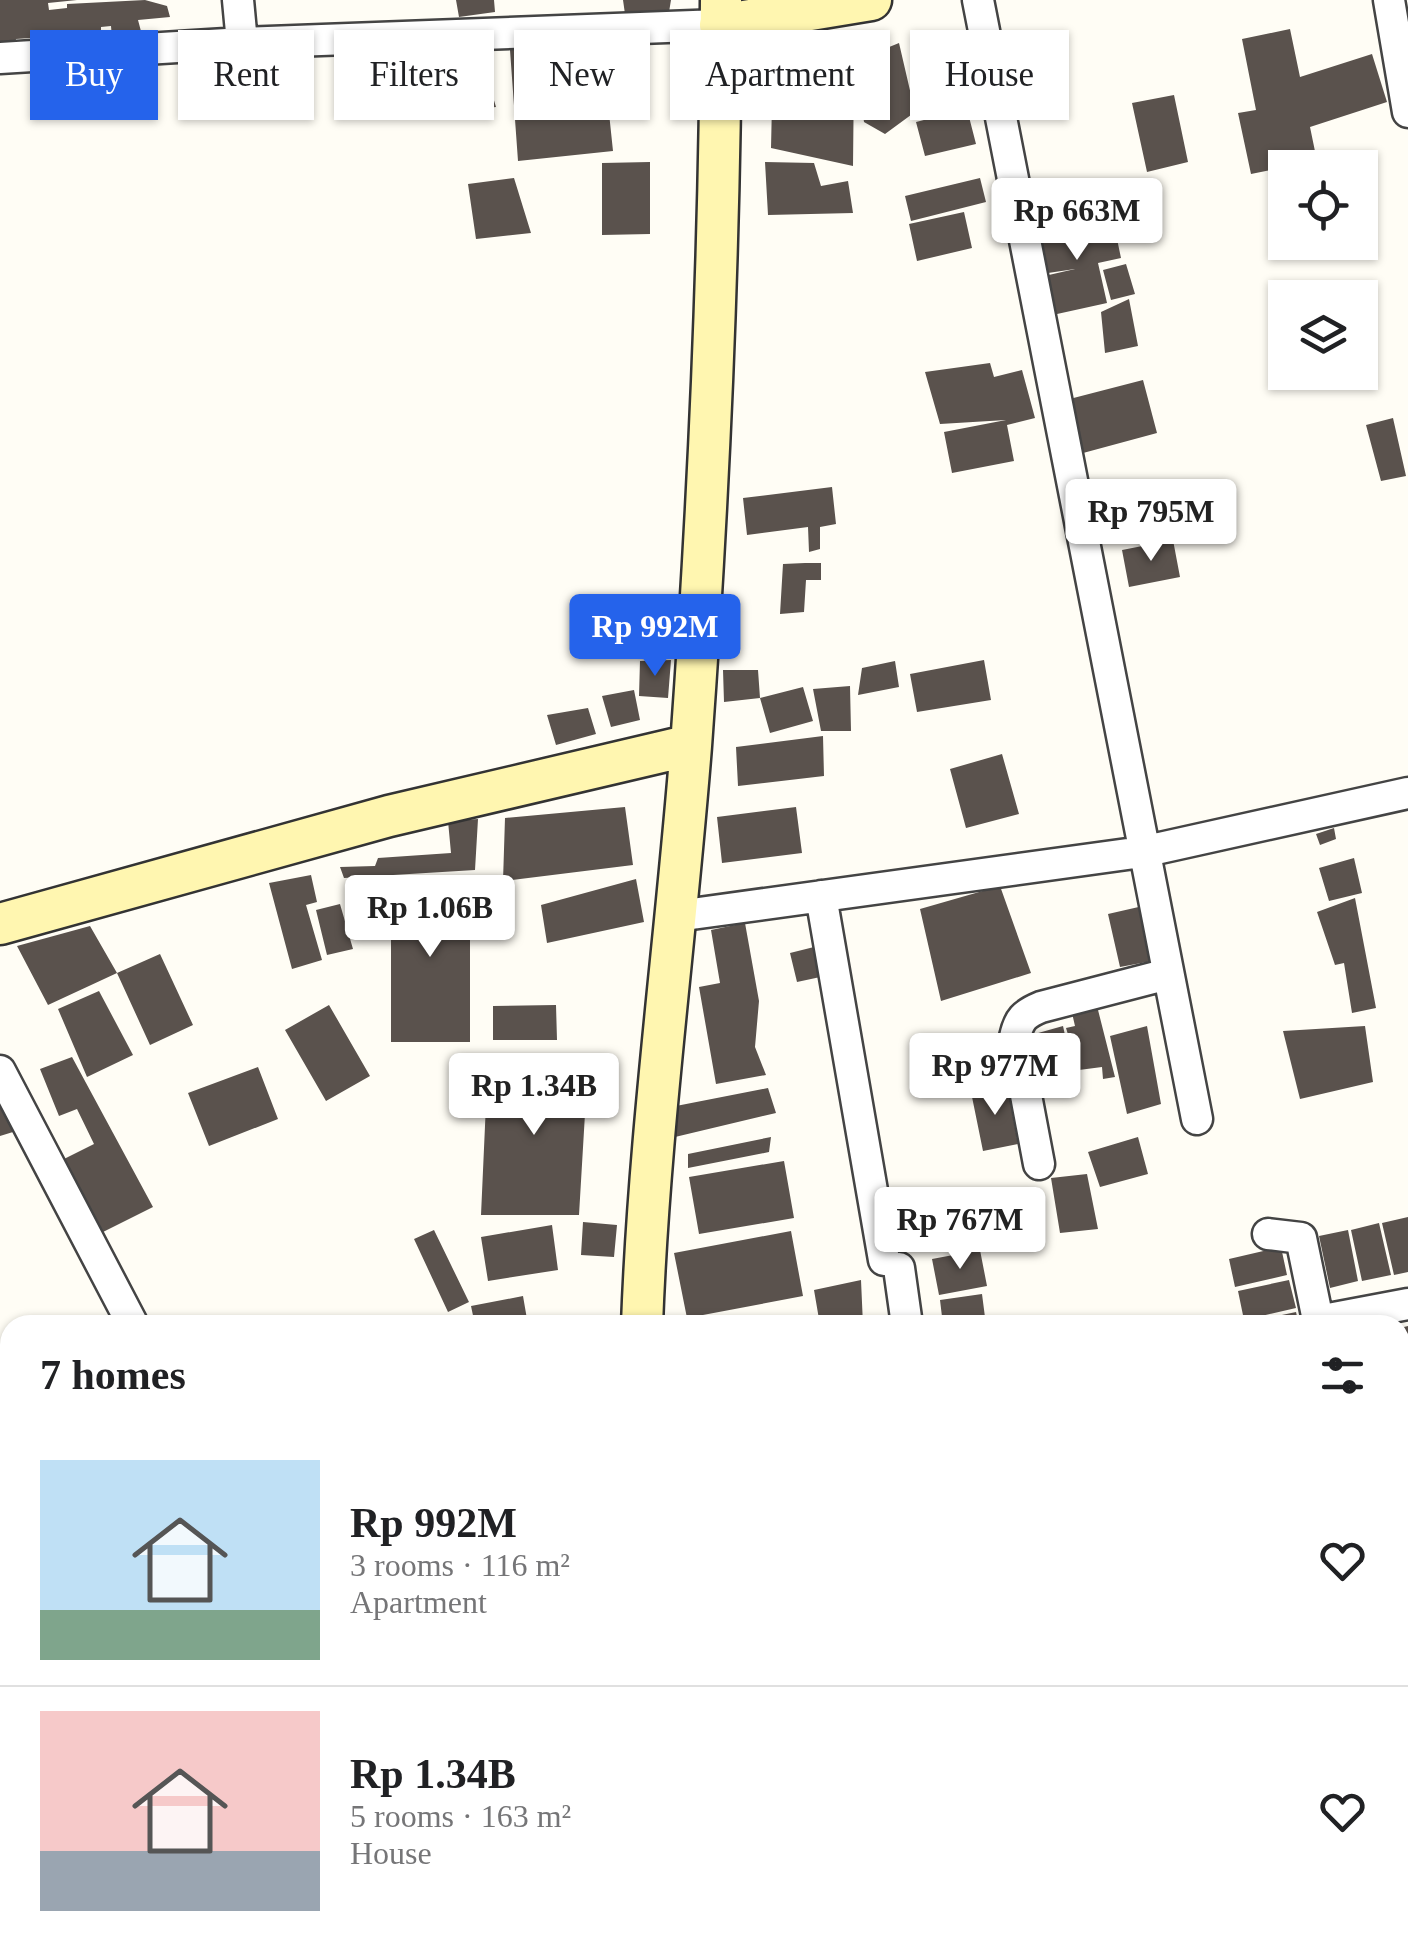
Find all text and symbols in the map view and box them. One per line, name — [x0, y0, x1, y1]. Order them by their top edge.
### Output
chip: Buy — [30, 30, 158, 120]
chip: Rent — [178, 30, 314, 120]
chip: Filters — [334, 30, 494, 120]
chip: New — [514, 30, 650, 120]
chip: Apartment — [670, 30, 890, 120]
chip: House — [910, 30, 1069, 120]
map controls — [1268, 150, 1378, 390]
button: locate — [1268, 150, 1378, 260]
pin: Rp 663M — [985, 178, 1169, 263]
text: Rp 663M — [1013, 192, 1141, 228]
button: layers — [1268, 280, 1378, 390]
pin: Rp 795M — [1059, 479, 1243, 564]
text: Rp 795M — [1087, 493, 1215, 529]
pin: Rp 992M — [563, 594, 747, 679]
text: Rp 992M — [591, 608, 719, 644]
pin: Rp 1.06B — [327, 875, 533, 960]
text: Rp 1.06B — [367, 889, 493, 925]
pin: Rp 977M — [903, 1033, 1087, 1118]
text: Rp 977M — [931, 1047, 1059, 1083]
pin: Rp 1.34B — [431, 1053, 637, 1138]
text: Rp 1.34B — [471, 1067, 597, 1103]
pin: Rp 767M — [868, 1187, 1052, 1272]
text: Rp 767M — [896, 1201, 1024, 1237]
icon: filters — [1315, 1348, 1370, 1403]
text: 7 homes — [40, 1352, 186, 1398]
icon: home — [120, 1500, 240, 1620]
text: Rp 992M — [350, 1500, 517, 1546]
icon: heart — [1315, 1533, 1370, 1588]
text: 3 rooms · 116 m² — [350, 1547, 570, 1583]
text: Apartment — [350, 1584, 487, 1620]
icon: home — [120, 1751, 240, 1871]
text: Rp 1.34B — [350, 1751, 516, 1797]
icon: heart — [1315, 1784, 1370, 1839]
text: 5 rooms · 163 m² — [350, 1798, 571, 1834]
text: House — [350, 1835, 432, 1871]

